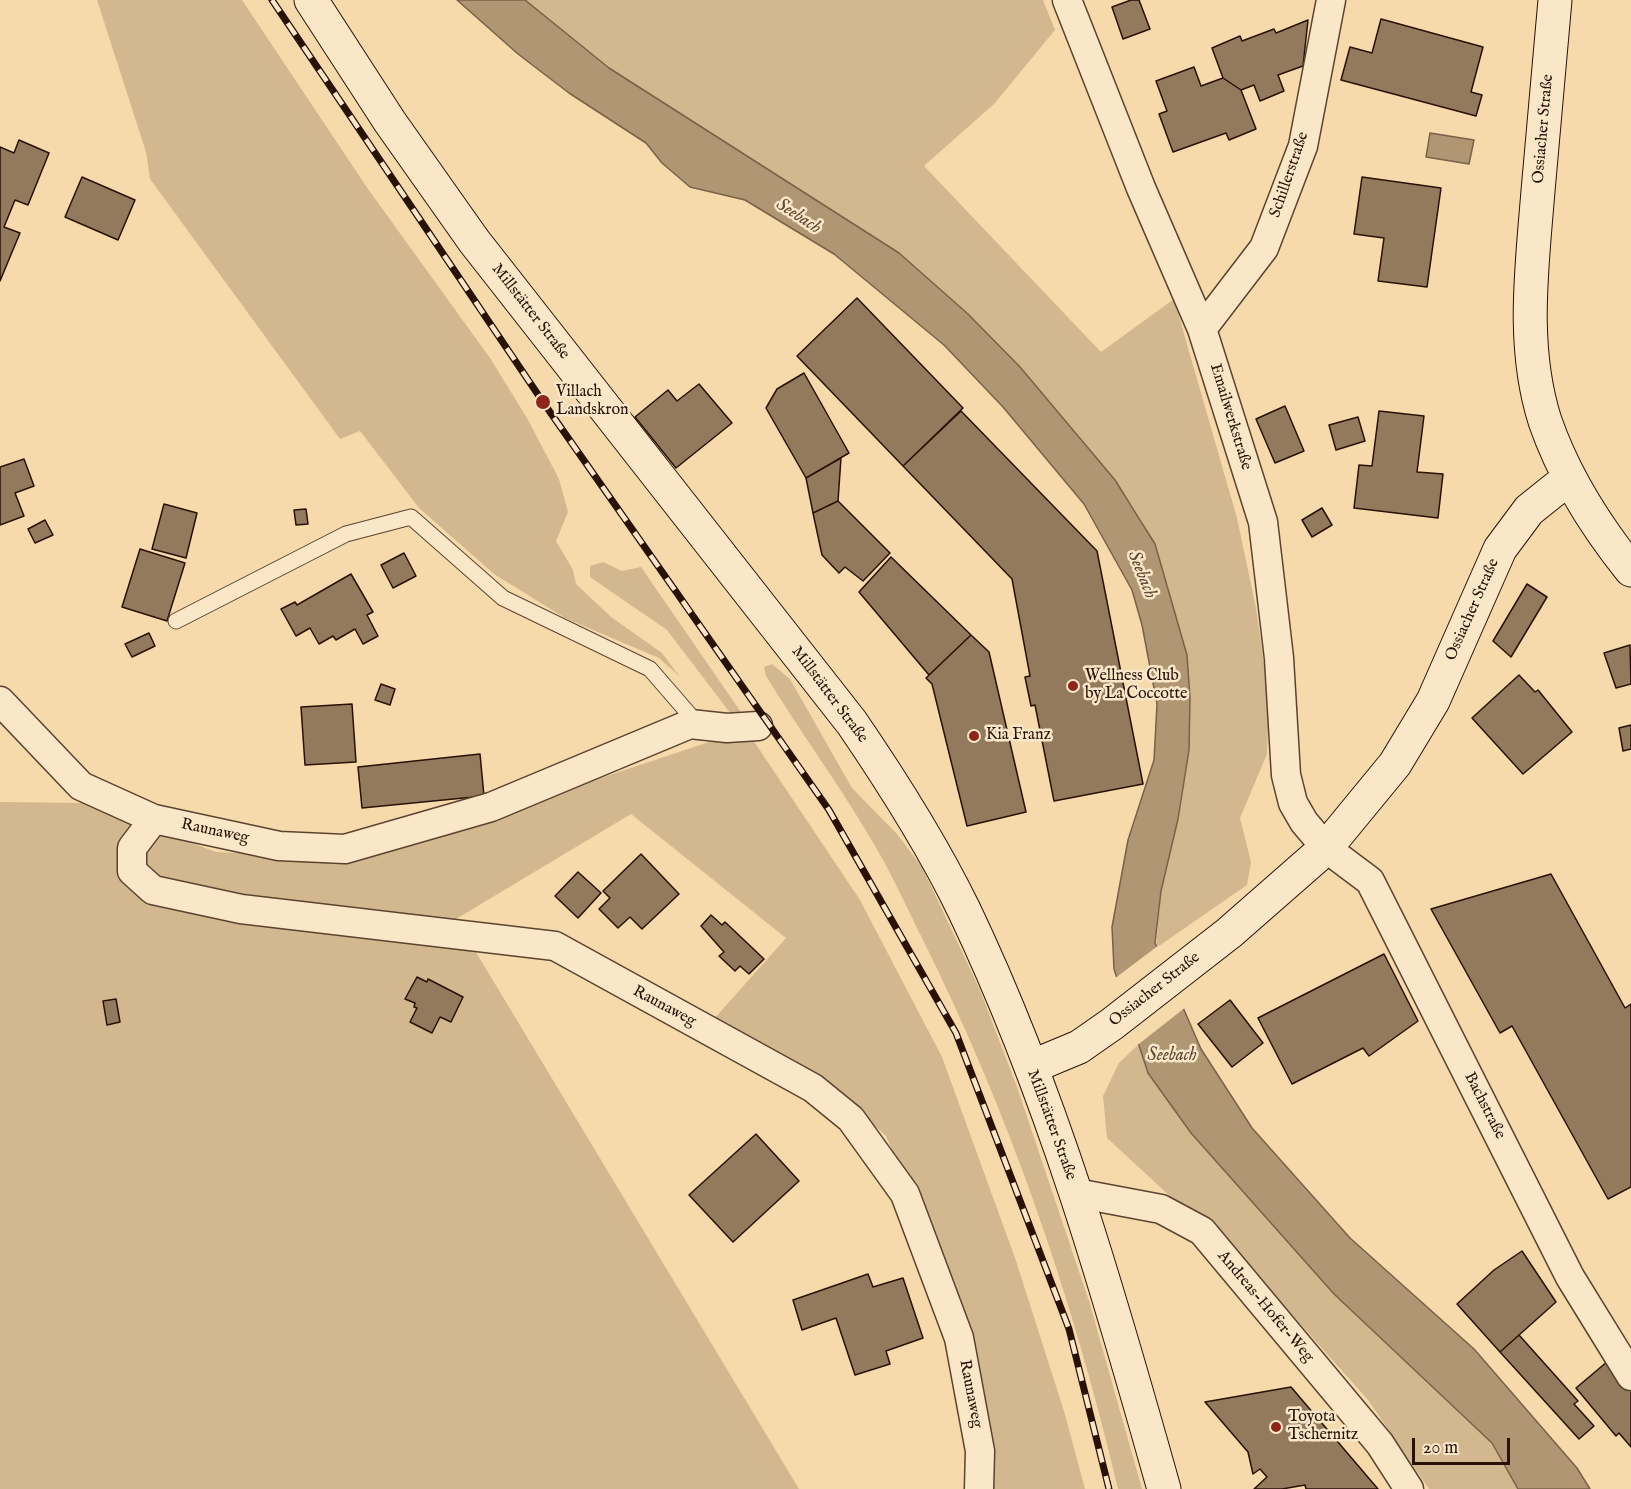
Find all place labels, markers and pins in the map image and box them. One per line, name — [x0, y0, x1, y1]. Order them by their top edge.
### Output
place label: Villach Landskron — [556, 383, 628, 421]
marker: Villach Landskron — [534, 393, 552, 411]
place label: Wellness Club by La Coccotte — [1085, 667, 1187, 705]
marker: Wellness Club by La Coccotte — [1066, 679, 1080, 693]
place label: Kia Franz — [986, 726, 1051, 746]
marker: Kia Franz — [967, 729, 981, 743]
place label: Toyota Tschernitz — [1288, 1408, 1358, 1446]
marker: Toyota Tschernitz — [1269, 1420, 1283, 1434]

